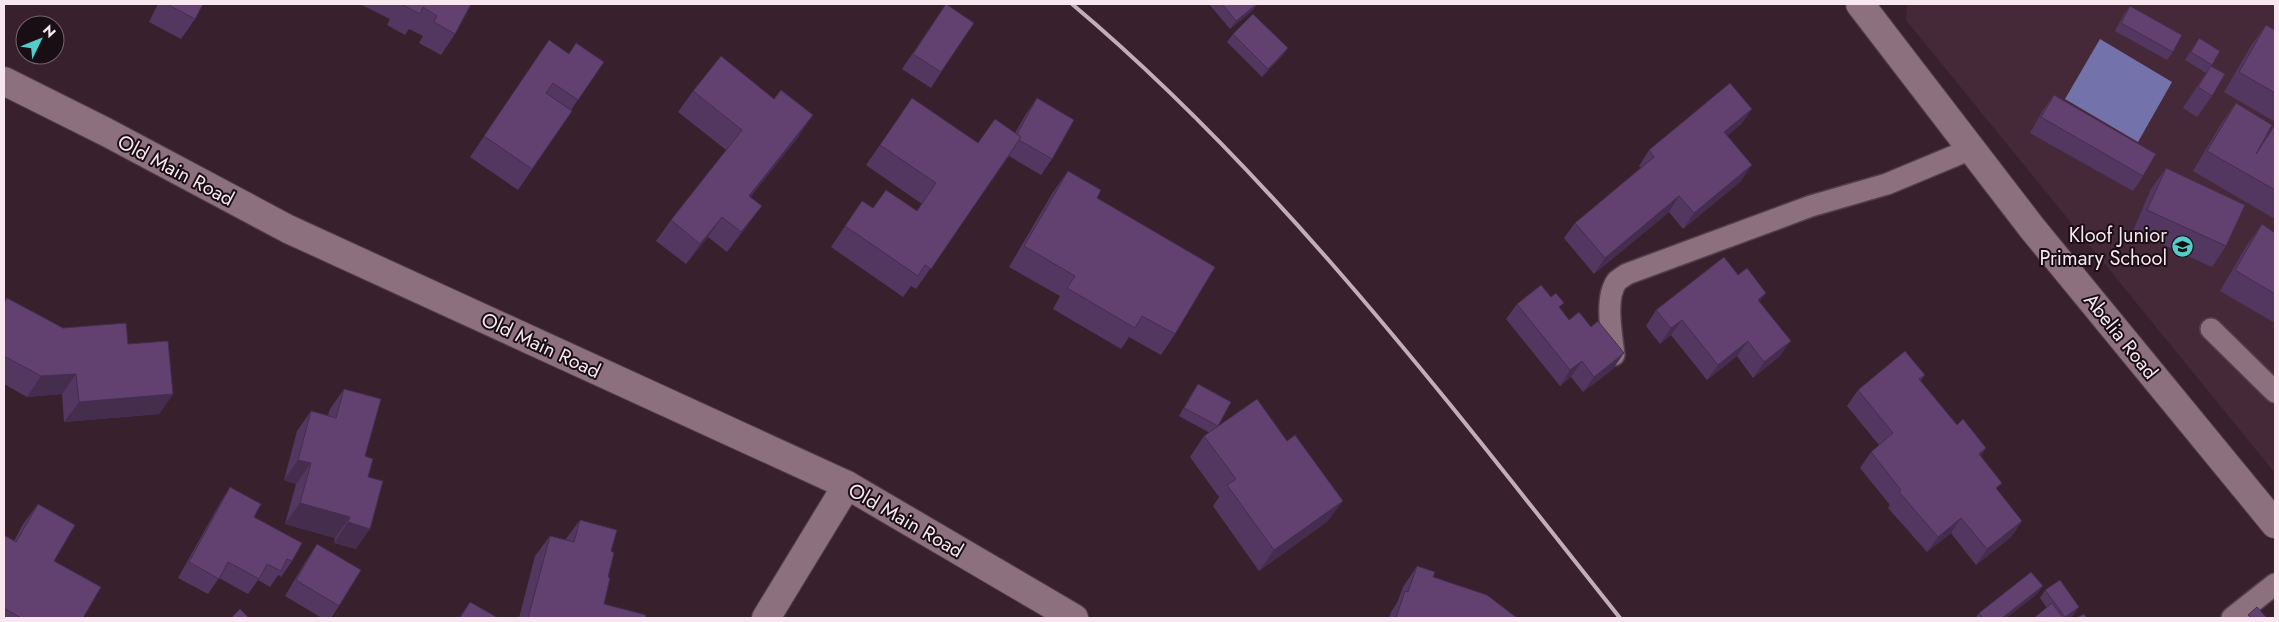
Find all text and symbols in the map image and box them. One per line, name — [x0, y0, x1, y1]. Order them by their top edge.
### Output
north arrow — [15, 15, 65, 65]
text: N — [38, 20, 61, 42]
street label: Old Main Road — [112, 127, 239, 213]
place label: Kloof Junior Primary School — [2039, 221, 2167, 273]
school or university icon: Kloof Junior Primary School — [2171, 234, 2195, 258]
street label: Abelia Road — [2077, 287, 2164, 386]
street label: Old Main Road — [476, 305, 605, 386]
street label: Old Main Road — [843, 476, 969, 565]

